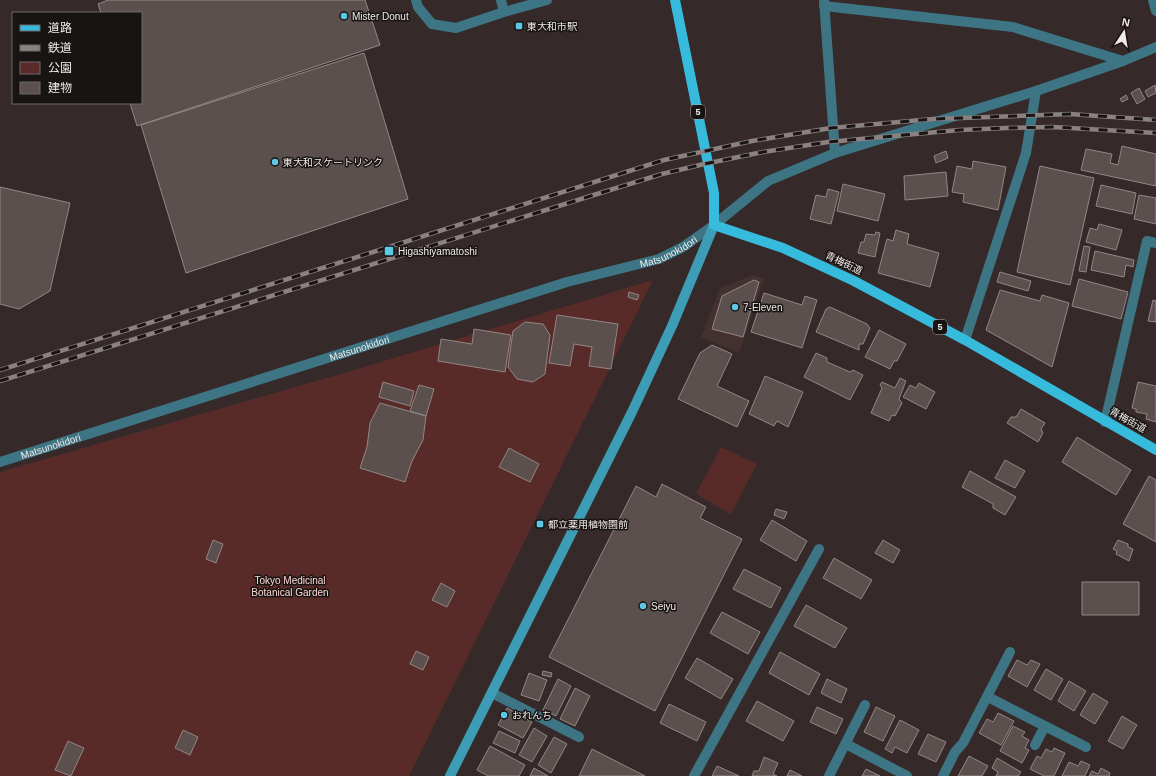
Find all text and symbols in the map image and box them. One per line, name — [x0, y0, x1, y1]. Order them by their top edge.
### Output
marker: Mister Donut — [339, 11, 349, 21]
place label: Mister Donut — [352, 11, 409, 22]
legend — [12, 12, 142, 104]
north arrow — [1104, 12, 1144, 52]
text: N — [1121, 16, 1131, 29]
text: 道路 — [48, 21, 72, 35]
marker: 東大和市駅 — [514, 21, 524, 31]
place label: 東大和市駅 — [527, 21, 578, 32]
text: 鉄道 — [48, 41, 72, 55]
text: 公園 — [48, 61, 72, 75]
text: 建物 — [48, 81, 72, 95]
road number: 5 — [691, 105, 705, 119]
marker: 東大和スケートリンク — [270, 157, 280, 167]
place label: 東大和スケートリンク — [283, 157, 383, 168]
street label: Matsunokidori — [638, 233, 699, 269]
marker: Higashiyamatoshi — [383, 245, 395, 257]
place label: Higashiyamatoshi — [398, 246, 477, 257]
street label: 青梅街道 — [824, 250, 864, 276]
marker: 7-Eleven — [730, 302, 740, 312]
place label: 7-Eleven — [743, 302, 782, 313]
road number: 5 — [933, 320, 947, 334]
street label: Matsunokidori — [328, 333, 391, 363]
street label: 青梅街道 — [1108, 405, 1148, 435]
street label: Matsunokidori — [19, 431, 82, 461]
marker: 都立薬用植物園前 — [535, 519, 545, 529]
place label: 都立薬用植物園前 — [548, 519, 628, 530]
park label: Tokyo Medicinal Botanical Garden — [251, 575, 329, 598]
marker: Seiyu — [638, 601, 648, 611]
place label: Seiyu — [651, 601, 676, 612]
marker: おれんち — [499, 710, 509, 720]
place label: おれんち — [512, 710, 552, 721]

